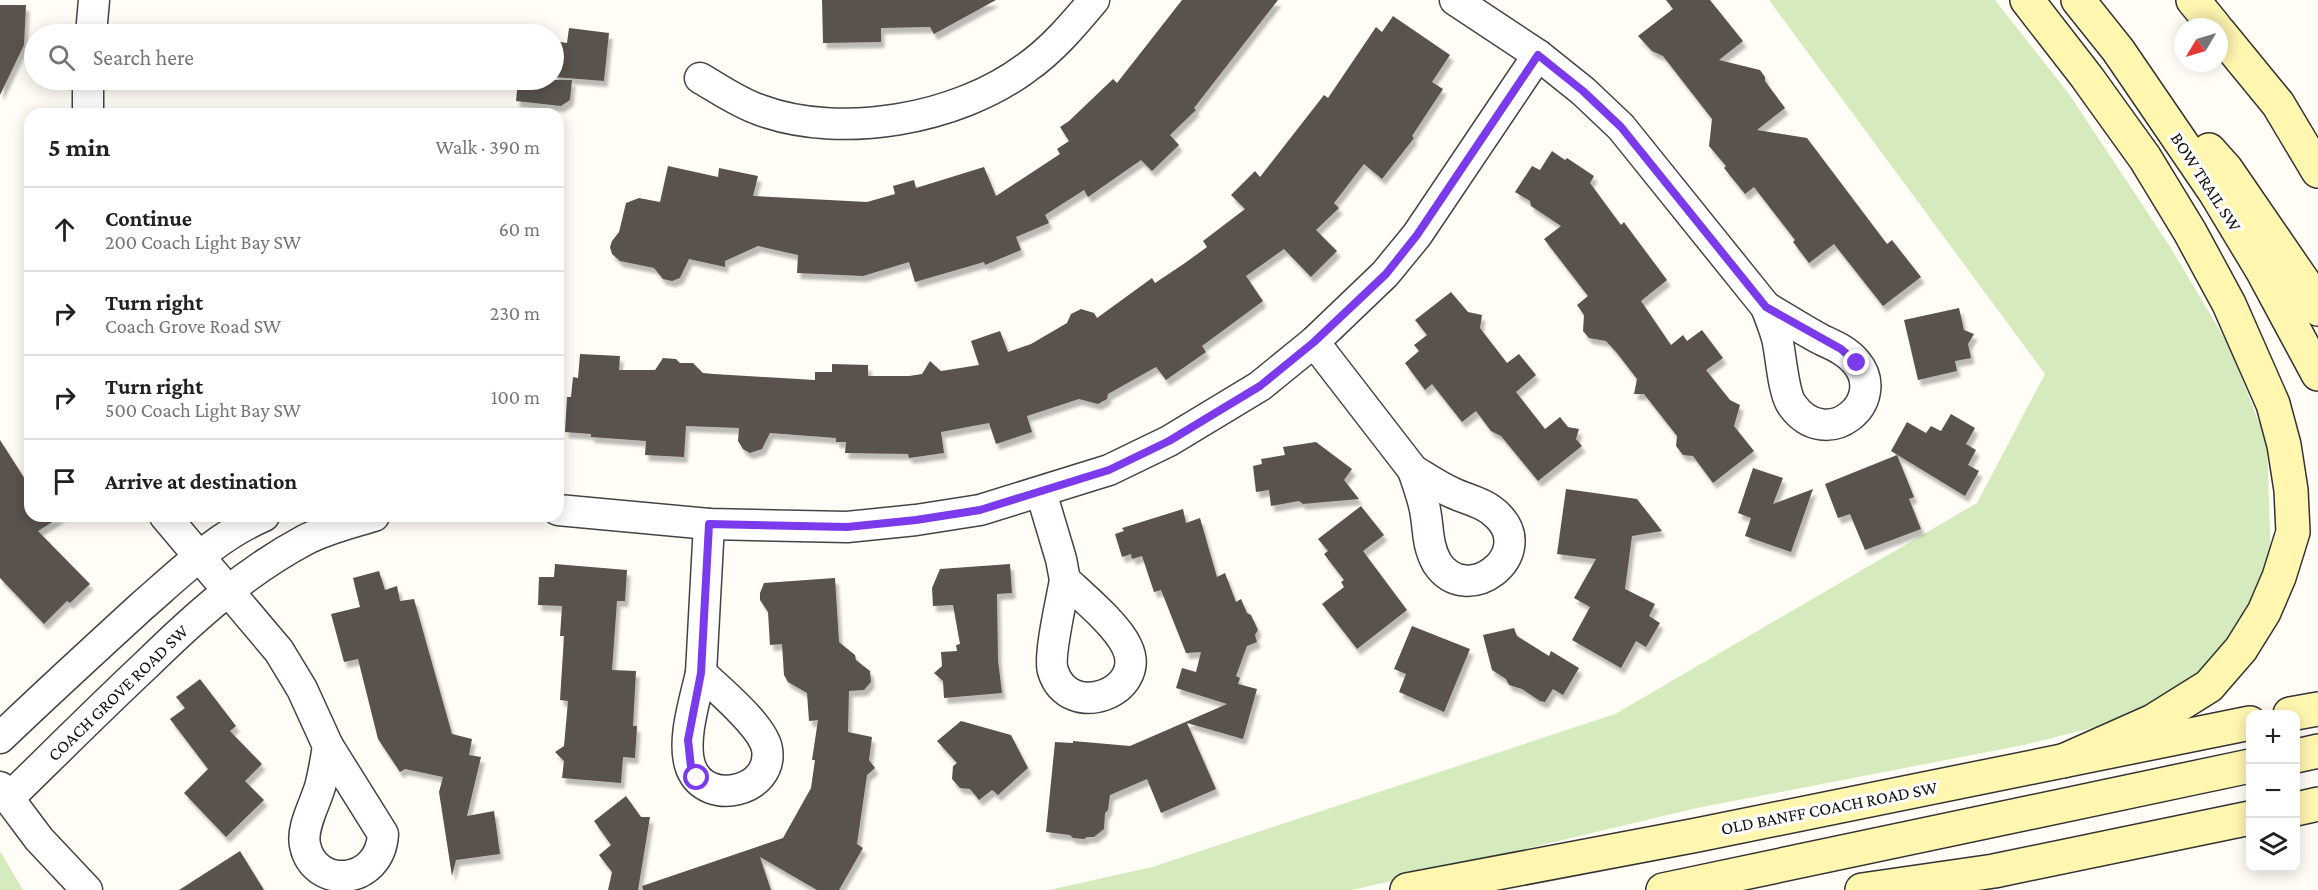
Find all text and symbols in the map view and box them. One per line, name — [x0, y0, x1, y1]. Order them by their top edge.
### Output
north arrow — [2174, 18, 2228, 72]
search box — [24, 24, 564, 90]
icon: search — [45, 41, 78, 74]
text: Search here — [93, 45, 194, 70]
street label: BOW TRAIL SW — [2167, 129, 2246, 235]
text: 5 min — [48, 133, 110, 162]
text: Walk · 390 m — [435, 136, 540, 158]
text: Continue — [105, 206, 192, 231]
icon: ahead — [48, 213, 81, 246]
text: 60 m — [499, 218, 540, 240]
text: 200 Coach Light Bay SW — [105, 231, 301, 253]
text: Turn right — [105, 290, 203, 315]
icon: right — [48, 297, 81, 330]
text: 230 m — [490, 302, 540, 324]
text: Coach Grove Road SW — [105, 315, 281, 337]
route end — [1843, 349, 1869, 375]
text: Turn right — [105, 374, 203, 399]
icon: right — [48, 381, 81, 414]
text: 100 m — [491, 386, 540, 408]
text: 500 Coach Light Bay SW — [105, 399, 301, 421]
icon: arrive — [48, 465, 81, 498]
text: Arrive at destination — [105, 469, 297, 494]
street label: COACH GROVE ROAD SW — [44, 621, 193, 765]
map controls — [2246, 710, 2300, 872]
button: + — [2246, 710, 2300, 764]
route start — [683, 764, 709, 790]
button: − — [2246, 764, 2300, 818]
street label: OLD BANFF COACH ROAD SW — [1719, 777, 1939, 839]
button: layers — [2246, 818, 2300, 872]

